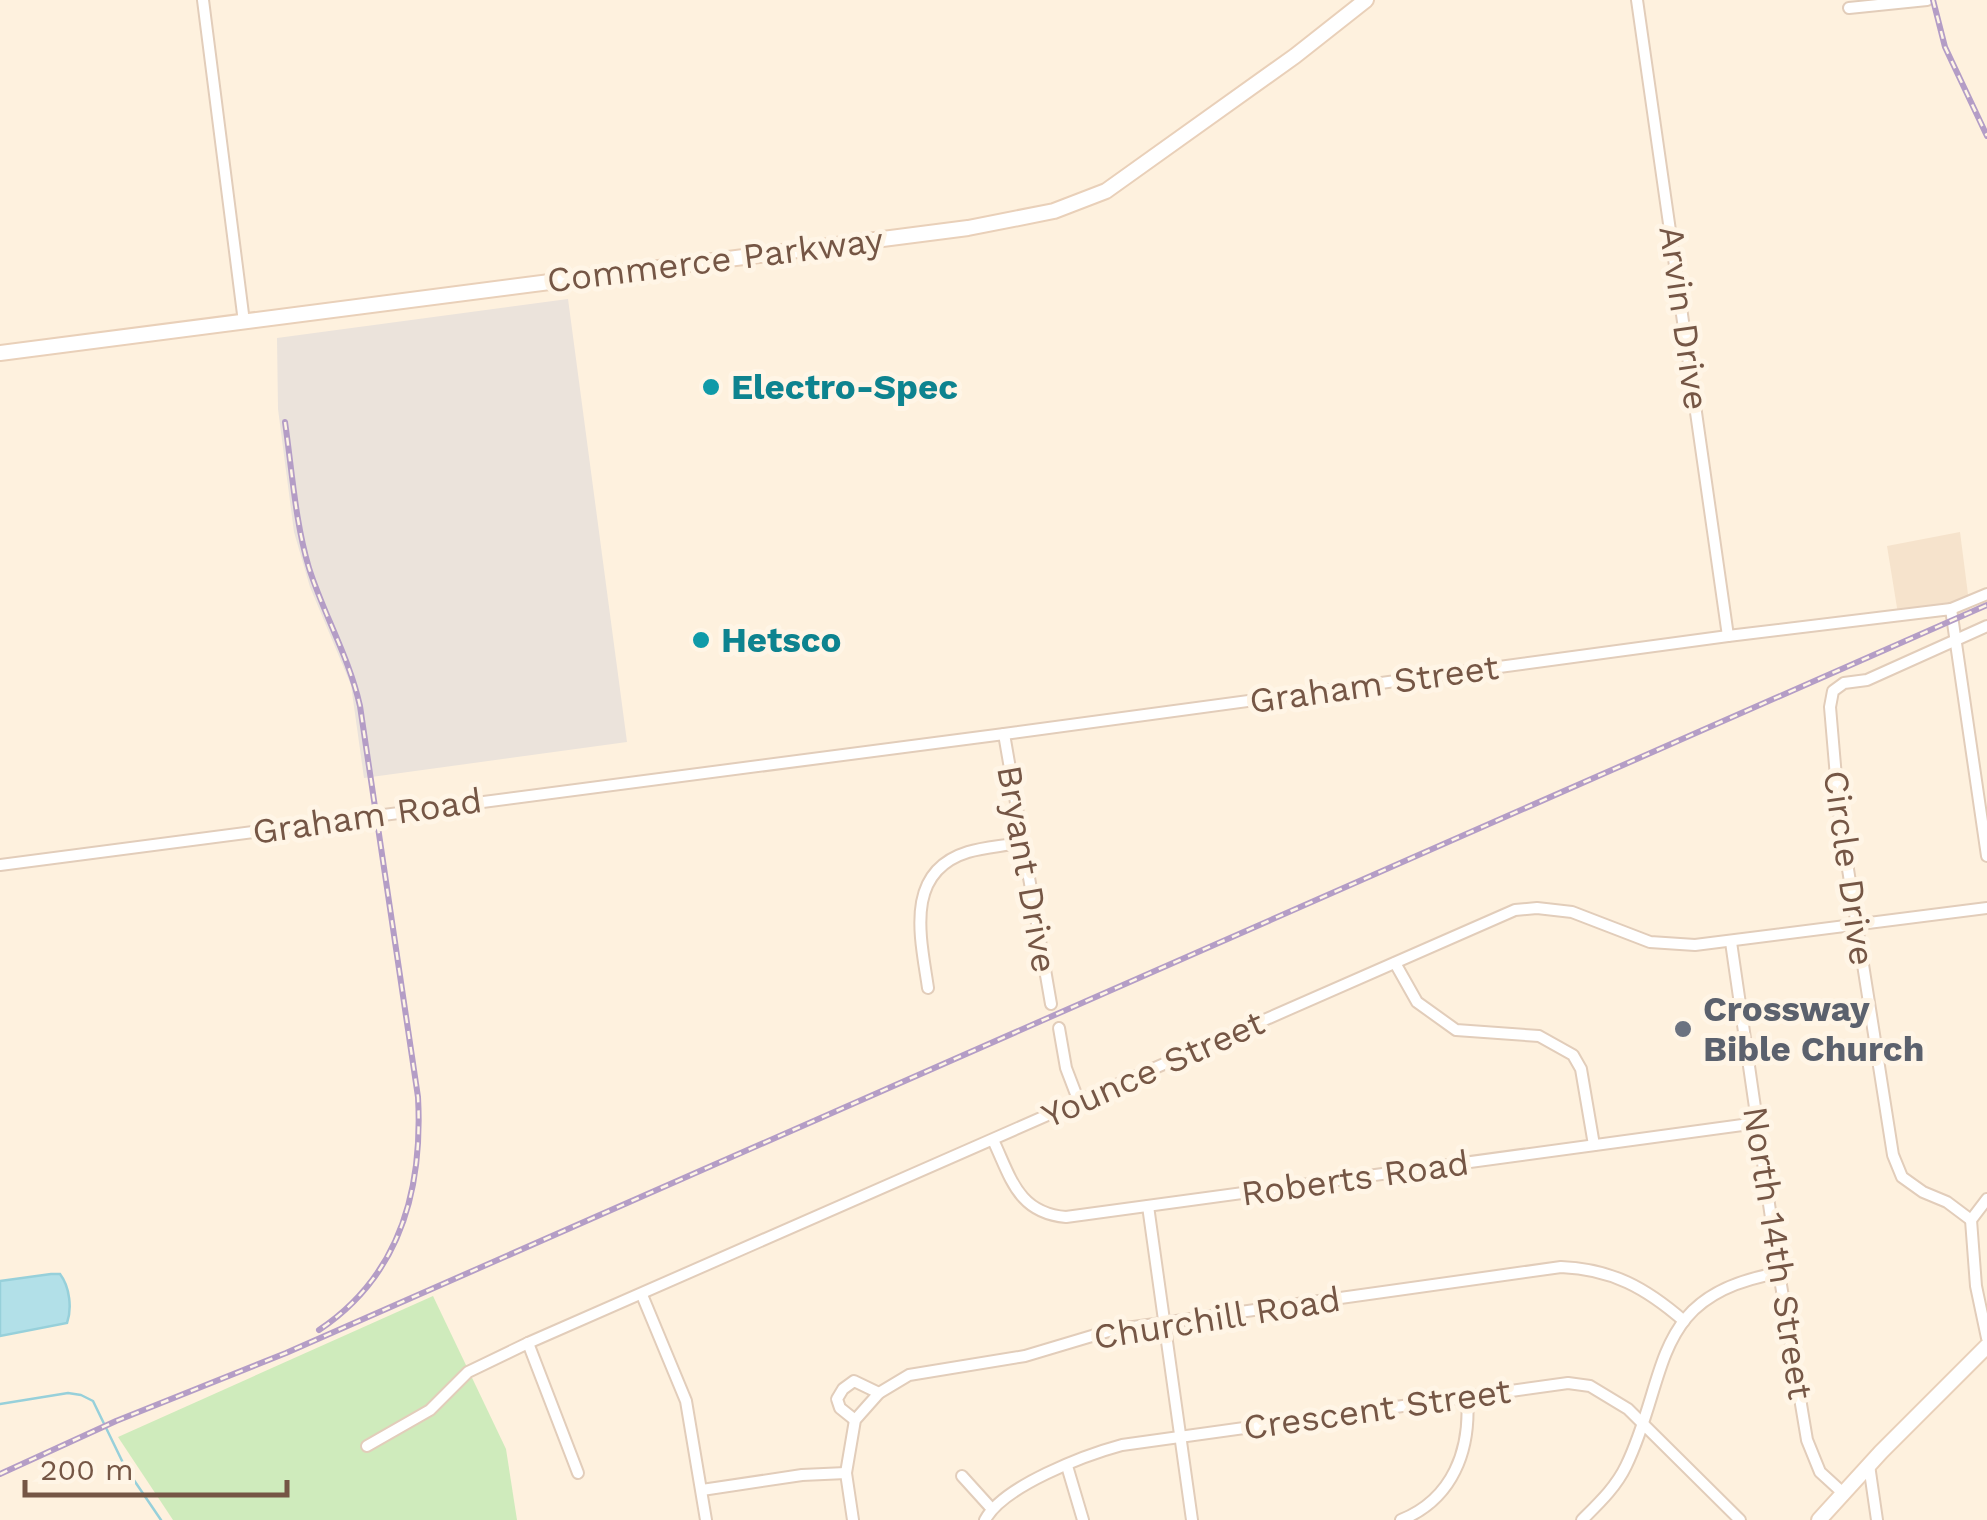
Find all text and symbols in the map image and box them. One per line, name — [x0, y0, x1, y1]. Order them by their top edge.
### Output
street label: Commerce Parkway — [545, 219, 885, 301]
street label: Arvin Drive — [1650, 223, 1718, 413]
place label: Electro-Spec — [731, 366, 958, 408]
marker: Electro-Spec — [700, 376, 722, 398]
place label: Hetsco — [721, 619, 842, 661]
marker: Hetsco — [690, 629, 712, 651]
street label: Graham Street — [1247, 646, 1502, 722]
street label: Bryant Drive — [988, 762, 1066, 976]
street label: Circle Drive — [1815, 768, 1883, 968]
street label: Graham Road — [250, 779, 484, 853]
place label: Crossway Bible Church — [1703, 988, 1924, 1070]
street label: Younce Street — [1035, 1001, 1271, 1137]
marker: Crossway Bible Church — [1672, 1018, 1694, 1040]
street label: North 14th Street — [1734, 1104, 1822, 1403]
street label: Roberts Road — [1238, 1141, 1472, 1215]
street label: Churchill Road — [1091, 1278, 1343, 1358]
street label: Crescent Street — [1241, 1369, 1514, 1449]
scale bar — [25, 1435, 288, 1497]
text: 200 m — [40, 1452, 134, 1487]

